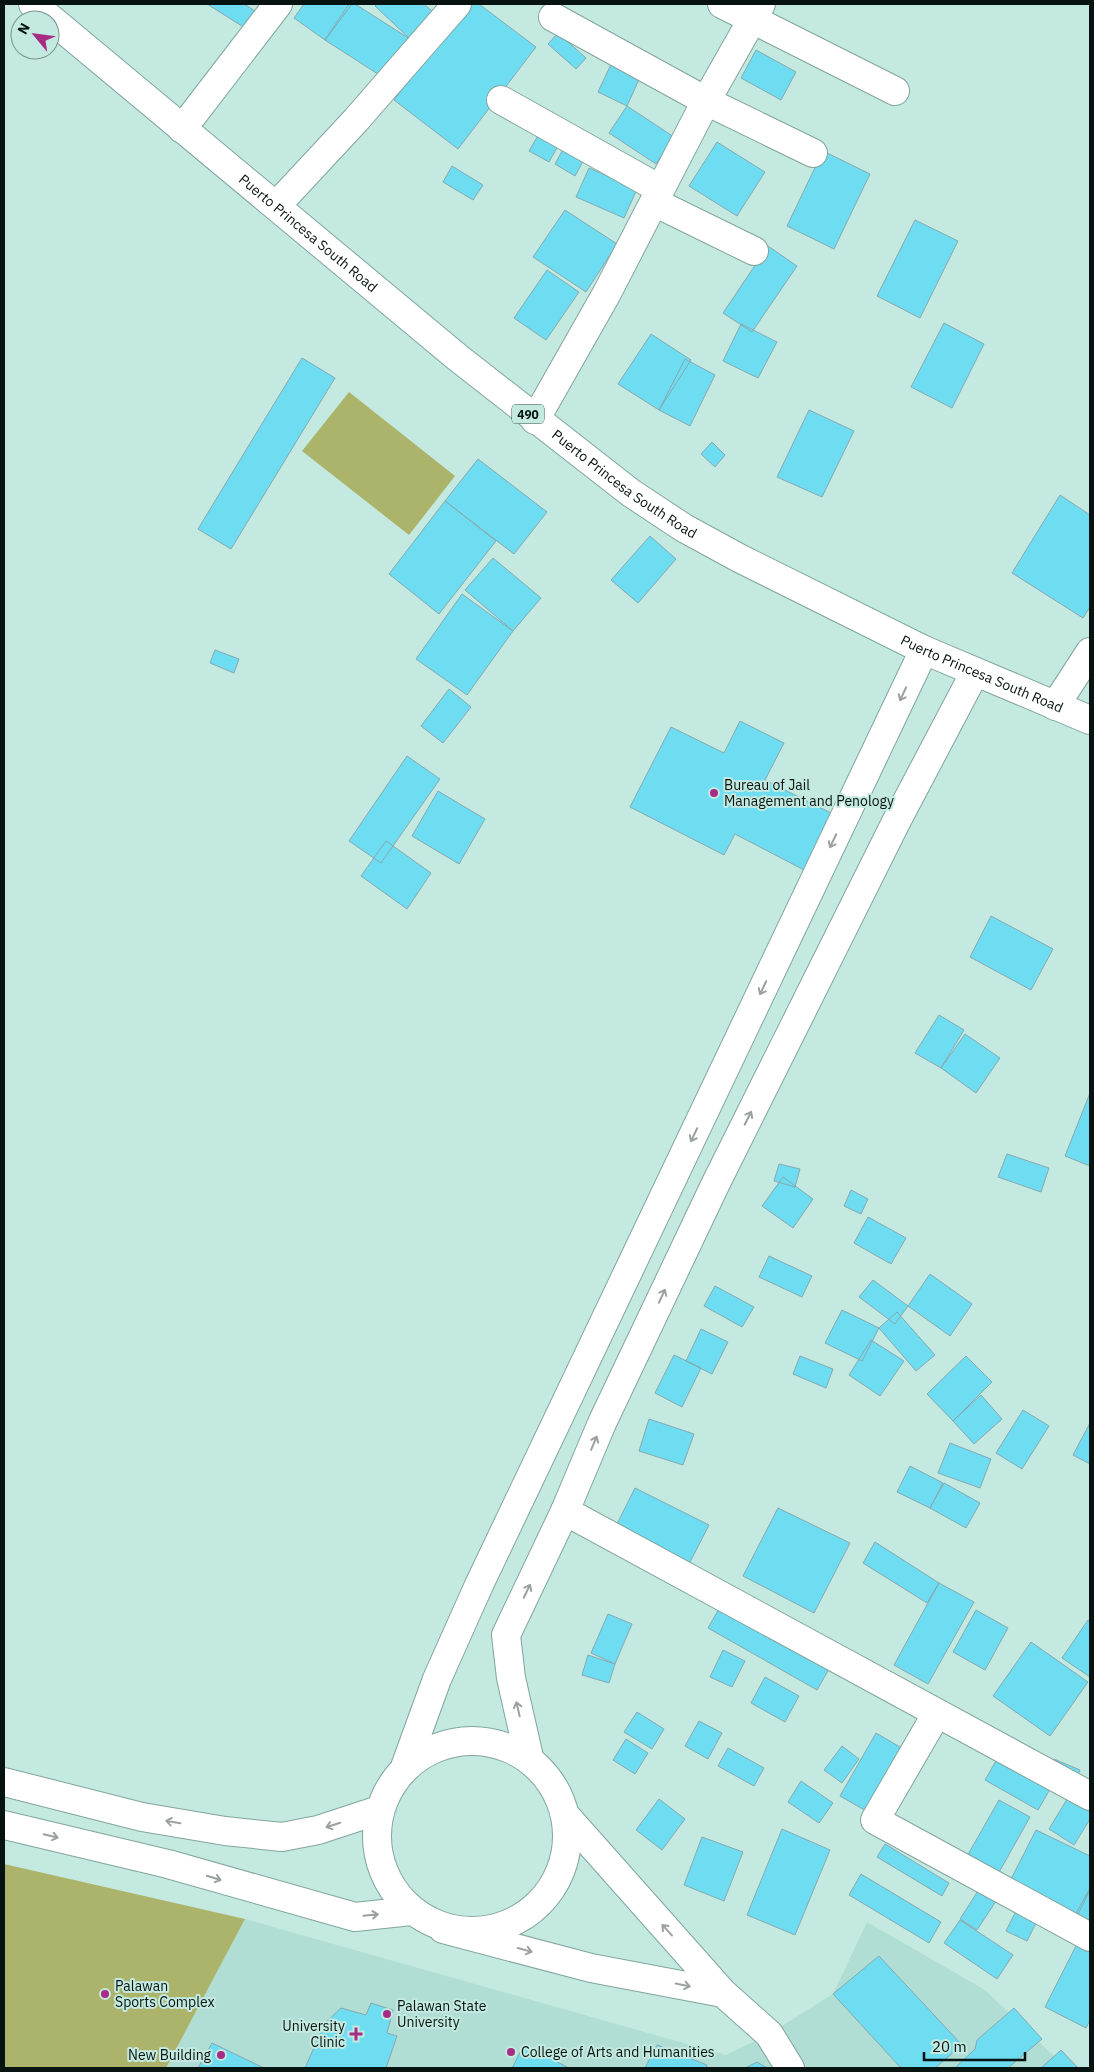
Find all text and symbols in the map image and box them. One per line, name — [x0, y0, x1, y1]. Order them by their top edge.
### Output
north arrow — [10, 10, 60, 60]
text: N — [13, 20, 34, 37]
street label: Puerto Princesa South Road — [235, 170, 381, 296]
road number: 490 — [512, 404, 544, 424]
street label: Puerto Princesa South Road — [548, 426, 700, 542]
street label: Puerto Princesa South Road — [898, 631, 1066, 717]
one-way arrow — [898, 687, 908, 702]
place label: Bureau of Jail Management and Penology — [724, 776, 894, 810]
marker: Bureau of Jail Management and Penology — [708, 787, 720, 799]
one-way arrow — [828, 833, 837, 848]
one-way arrow — [758, 980, 768, 995]
one-way arrow — [744, 1111, 753, 1126]
one-way arrow — [688, 1127, 698, 1142]
one-way arrow — [658, 1289, 668, 1304]
one-way arrow — [589, 1436, 599, 1451]
one-way arrow — [523, 1584, 532, 1599]
one-way arrow — [513, 1702, 522, 1718]
one-way arrow — [165, 1817, 181, 1827]
one-way arrow — [325, 1821, 341, 1831]
one-way arrow — [43, 1832, 59, 1841]
one-way arrow — [206, 1873, 222, 1883]
one-way arrow — [363, 1910, 379, 1920]
one-way arrow — [661, 1924, 673, 1937]
one-way arrow — [516, 1946, 532, 1955]
place label: Palawan Sports Complex — [115, 1977, 215, 2011]
one-way arrow — [675, 1981, 691, 1990]
marker: Palawan Sports Complex — [99, 1988, 111, 2000]
place label: Palawan State University — [397, 1997, 487, 2031]
marker: Palawan State University — [381, 2008, 393, 2020]
place label: University Clinic — [282, 2017, 345, 2051]
marker: University Clinic — [349, 2027, 363, 2041]
scale bar — [924, 2030, 1025, 2062]
text: 20 m — [932, 2037, 967, 2056]
place label: College of Arts and Humanities — [521, 2043, 715, 2061]
place label: New Building — [128, 2046, 212, 2064]
marker: College of Arts and Humanities — [505, 2046, 517, 2058]
marker: New Building — [215, 2049, 227, 2061]

